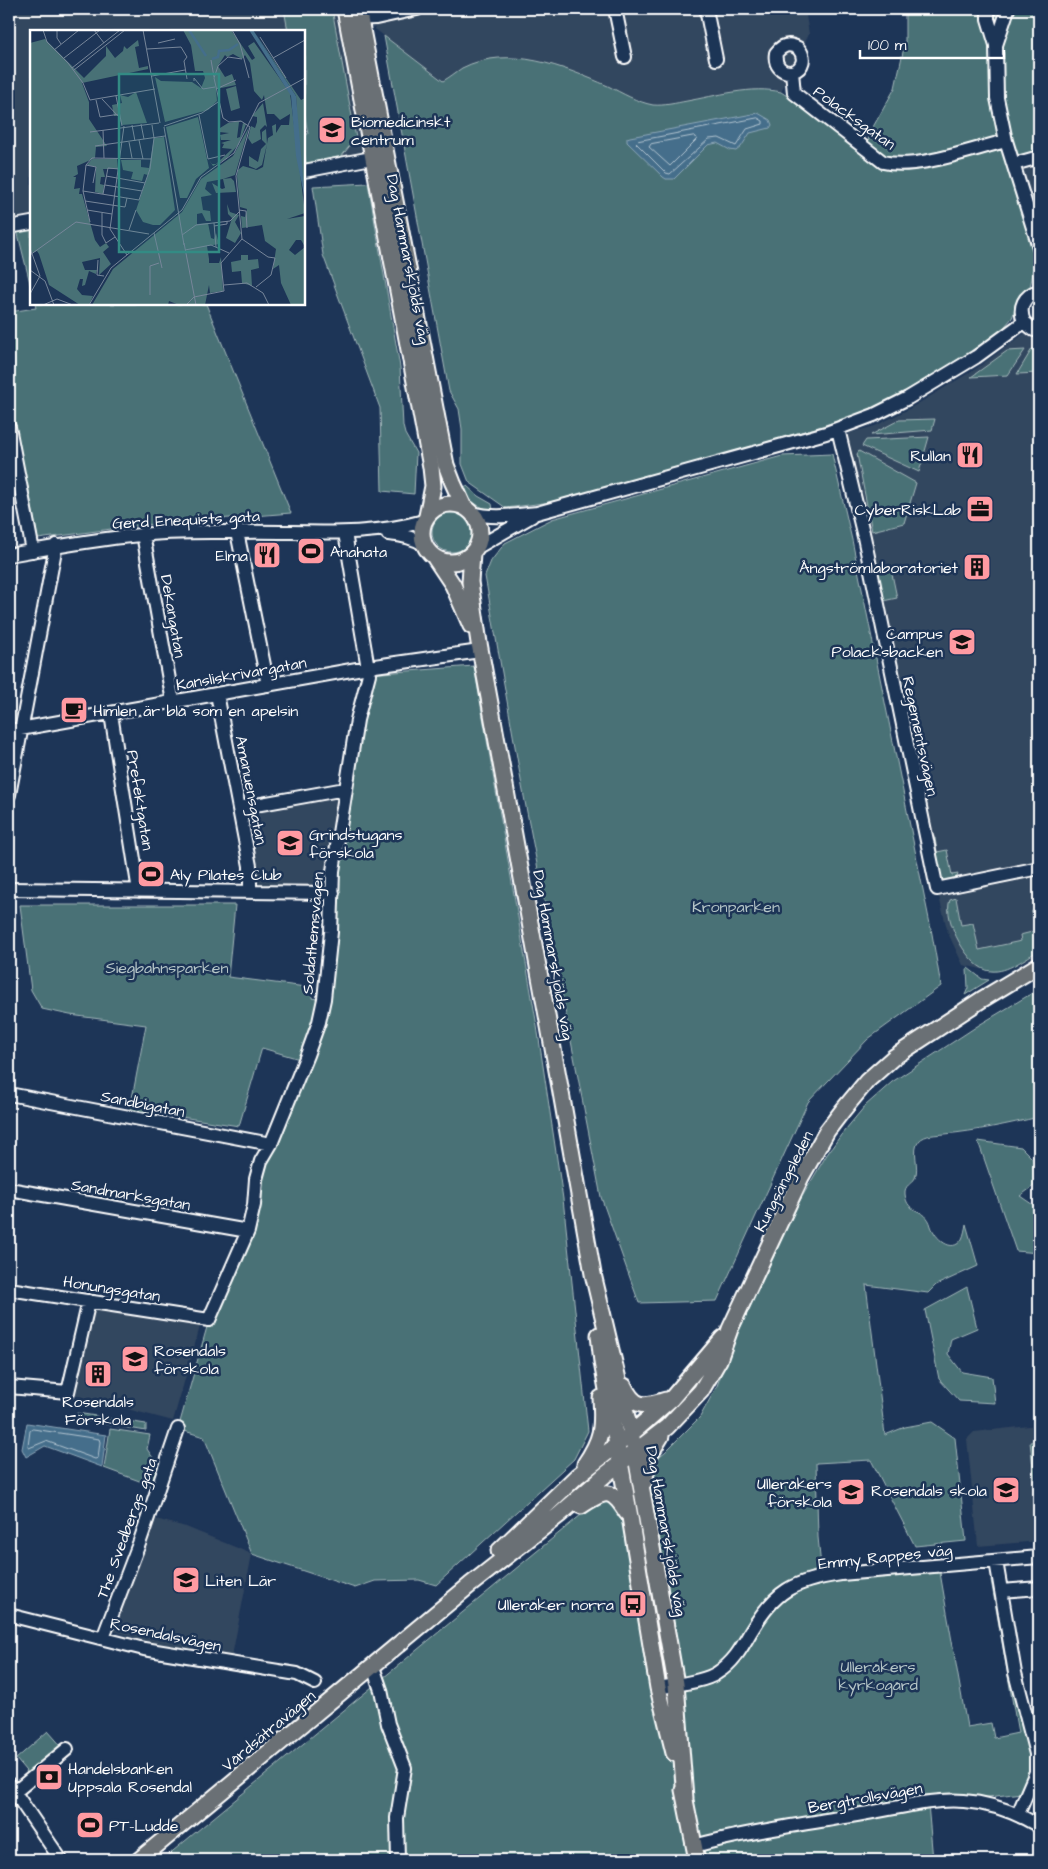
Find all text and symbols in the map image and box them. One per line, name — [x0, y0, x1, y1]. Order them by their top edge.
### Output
scale bar — [860, 28, 1004, 60]
inset map — [30, 30, 305, 305]
text: 100 m — [868, 35, 907, 56]
street label: Polacksgatan — [808, 80, 900, 156]
place label: Biomedicinskt centrum — [351, 111, 451, 151]
school or university icon: Biomedicinskt centrum — [317, 115, 347, 145]
street label: Dag Hammarskjölds väg — [380, 172, 435, 346]
restaurant icon: Rullan — [955, 440, 985, 470]
place label: Rullan — [910, 445, 951, 467]
office icon: CyberRiskLab — [965, 494, 995, 524]
place label: CyberRiskLab — [855, 499, 961, 522]
street label: Gerd Enequists gata — [112, 505, 261, 536]
sports icon: Anahata — [296, 536, 326, 566]
restaurant icon: Elma — [252, 540, 282, 570]
place label: Anahata — [330, 541, 387, 563]
place label: Elma — [215, 545, 248, 567]
building icon: Ångströmlaboratoriet — [962, 552, 992, 582]
place label: Ångströmlaboratoriet — [799, 557, 959, 580]
street label: Dekangatan — [154, 573, 191, 660]
place label: Campus Polacksbacken — [831, 623, 943, 663]
school or university icon: Campus Polacksbacken — [947, 627, 977, 657]
street label: Kansliskrivargatan — [174, 652, 308, 697]
street label: Regementsvägen — [896, 674, 943, 798]
cafe icon: Himlen är blå som en apelsin — [59, 695, 89, 725]
place label: Himlen är blå som en apelsin — [93, 700, 298, 722]
street label: Amanuensgatan — [229, 734, 272, 847]
street label: Prefektgatan — [120, 748, 159, 852]
place label: Grindstugans förskola — [309, 824, 403, 864]
school or university icon: Grindstugans förskola — [275, 828, 305, 858]
sports icon: Aly Pilates Club — [136, 859, 166, 889]
place label: Aly Pilates Club — [170, 864, 282, 887]
street label: Dag Hammarskjölds väg — [526, 868, 579, 1042]
street label: Soldathemsvägen — [297, 871, 330, 995]
park label: Kronparken — [692, 896, 780, 918]
park label: Siegbahnsparken — [105, 957, 229, 980]
street label: Sandbigatan — [99, 1085, 187, 1124]
street label: Kungsängsleden — [749, 1127, 820, 1236]
street label: Sandmarksgatan — [69, 1174, 192, 1217]
street label: Honungsgatan — [62, 1270, 162, 1309]
place label: Rosendals förskola — [154, 1340, 226, 1380]
school or university icon: Rosendals förskola — [120, 1344, 150, 1374]
building icon: Rosendals Förskola — [83, 1359, 113, 1389]
place label: Rosendals Förskola — [62, 1391, 134, 1431]
street label: Dag Hammarskjölds väg — [639, 1444, 692, 1618]
street label: The Svedbergs gata — [91, 1455, 164, 1602]
place label: Ulleråkers förskola — [757, 1473, 832, 1513]
school or university icon: Rosendals skola — [991, 1475, 1021, 1505]
school or university icon: Ulleråkers förskola — [836, 1477, 866, 1507]
place label: Rosendals skola — [871, 1480, 987, 1502]
street label: Emmy Rappes väg — [817, 1539, 953, 1576]
school or university icon: Liten Lär — [171, 1565, 201, 1595]
place label: Liten Lär — [205, 1570, 276, 1592]
bus stop icon: Ulleråker norra — [618, 1589, 648, 1619]
place label: Ulleråker norra — [498, 1594, 614, 1616]
street label: Rosendalsvägen — [108, 1612, 224, 1658]
park label: Ulleråkers kyrkogård — [838, 1656, 918, 1697]
street label: Vårdsätravägen — [217, 1685, 321, 1777]
place label: Handelsbanken Uppsala Rosendal — [68, 1758, 192, 1798]
bank icon: Handelsbanken Uppsala Rosendal — [34, 1762, 64, 1792]
street label: Bergtrollsvägen — [806, 1777, 924, 1820]
sports icon: PT-Ludde — [75, 1810, 105, 1840]
place label: PT-Ludde — [109, 1815, 179, 1837]

